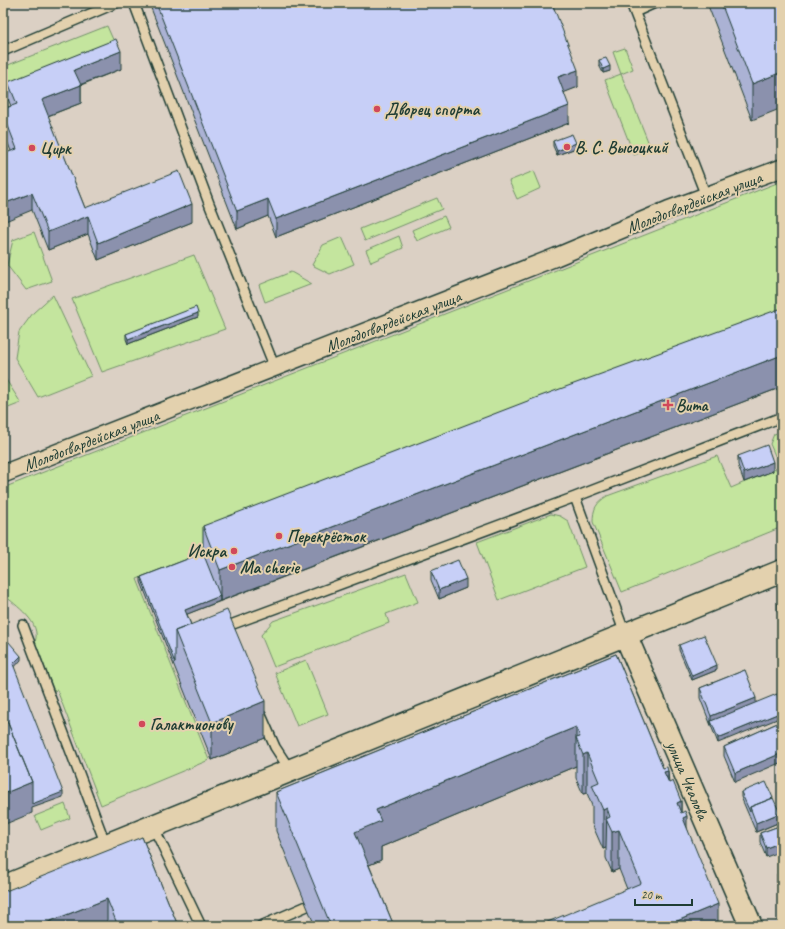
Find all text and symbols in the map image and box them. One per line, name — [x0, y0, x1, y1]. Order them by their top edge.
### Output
place label: Дворец спорта — [385, 99, 481, 120]
marker: Дворец спорта — [372, 104, 382, 114]
place label: В. С. Высоцкий — [575, 137, 669, 158]
place label: Цирк — [40, 138, 72, 159]
marker: В. С. Высоцкий — [562, 142, 572, 152]
marker: Цирк — [27, 143, 37, 153]
street label: Молодогвардейская улица — [624, 167, 766, 238]
street label: Молодогвардейская улица — [323, 286, 465, 357]
place label: Вита — [676, 395, 709, 416]
marker: Вита — [663, 400, 673, 410]
street label: Молодогвардейская улица — [21, 405, 163, 476]
place label: Перекрёсток — [287, 526, 367, 547]
marker: Перекрёсток — [274, 531, 284, 541]
place label: Искра — [187, 541, 227, 562]
marker: Искра — [229, 546, 239, 556]
place label: Ma cherie — [240, 557, 301, 578]
marker: Ma cherie — [227, 562, 237, 572]
place label: Галактионову — [150, 714, 235, 735]
marker: Галактионову — [137, 719, 147, 729]
street label: улица Чкалова — [661, 737, 714, 825]
scale bar — [635, 881, 692, 907]
text: 20 m — [641, 887, 663, 903]

